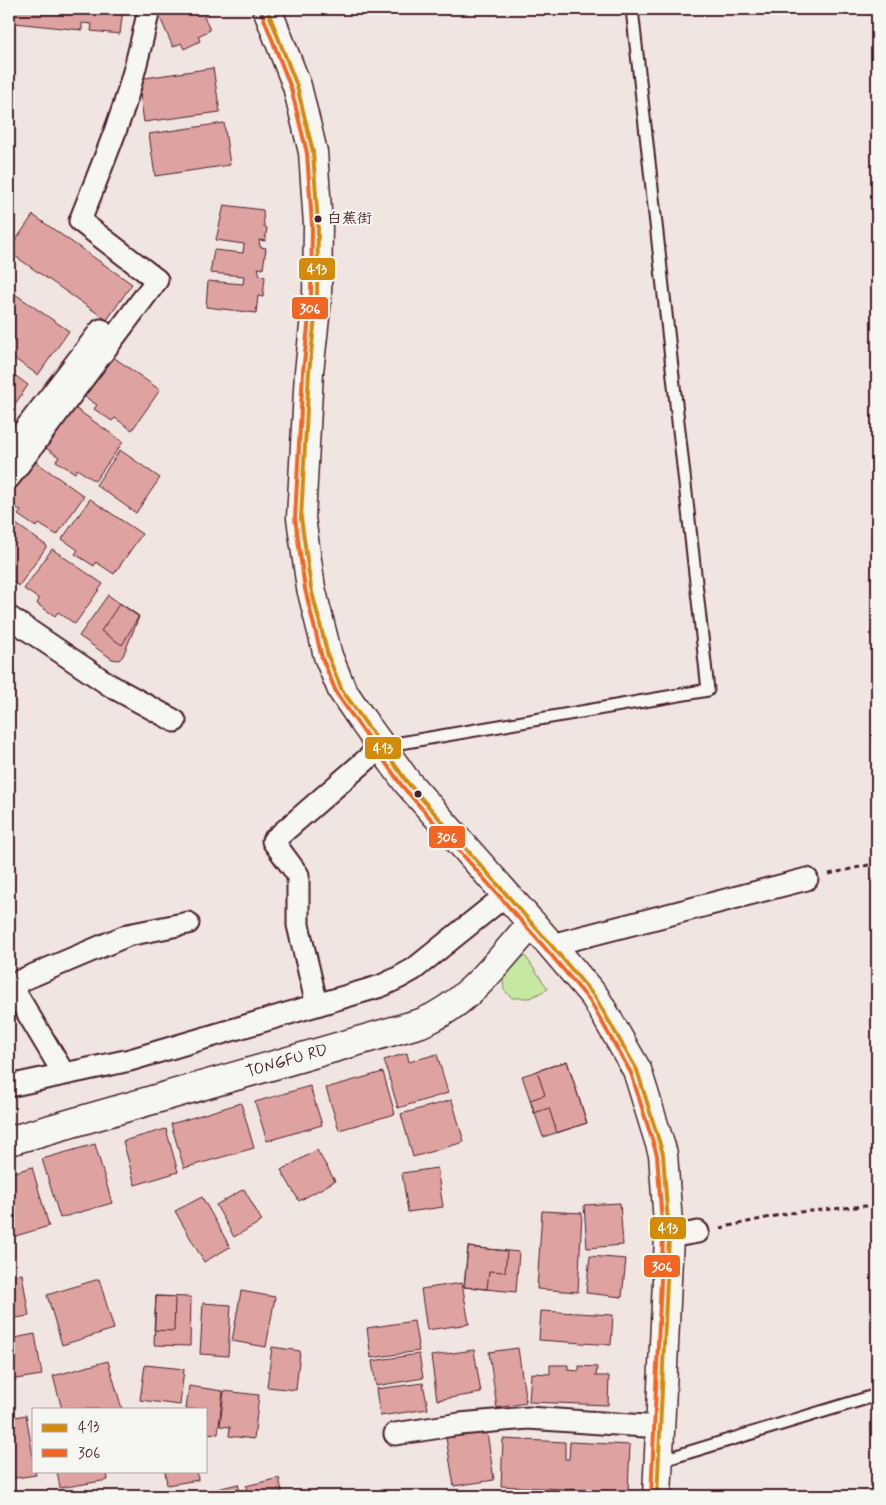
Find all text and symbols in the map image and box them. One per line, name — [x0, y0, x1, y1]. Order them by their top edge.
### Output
place label: 白蕉街 — [327, 209, 372, 229]
marker: 白蕉街 — [313, 214, 323, 224]
line badge: 413 — [298, 257, 336, 281]
text: 413 — [307, 261, 327, 279]
line badge: 306 — [291, 296, 329, 320]
text: 306 — [300, 300, 321, 318]
line badge: 413 — [364, 736, 402, 760]
text: 413 — [373, 740, 393, 758]
unlabelled marker — [413, 789, 423, 799]
line badge: 306 — [428, 825, 466, 849]
text: 306 — [437, 829, 458, 847]
street label: TONGFU RD — [244, 1039, 330, 1083]
line badge: 413 — [649, 1216, 687, 1240]
text: 413 — [658, 1220, 678, 1238]
line badge: 306 — [643, 1254, 681, 1278]
text: 306 — [652, 1258, 673, 1276]
legend — [32, 1408, 208, 1472]
text: 413 — [78, 1418, 99, 1438]
text: 306 — [78, 1444, 100, 1464]

